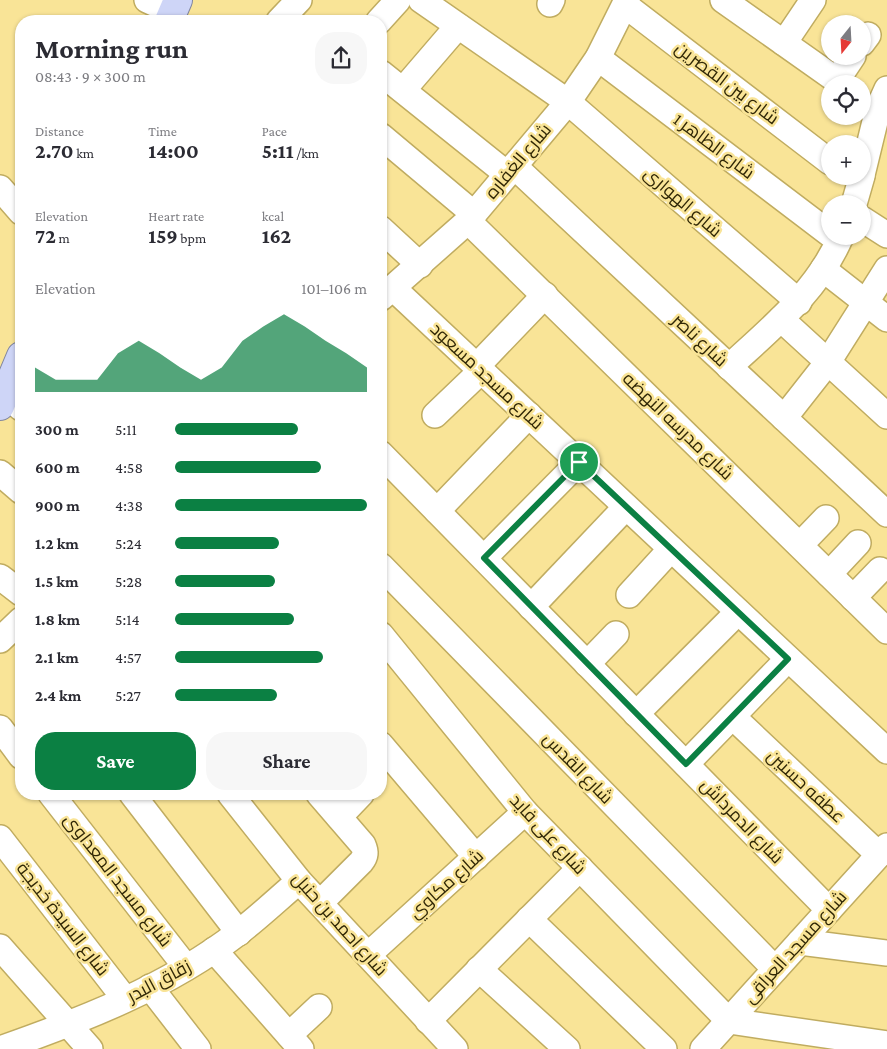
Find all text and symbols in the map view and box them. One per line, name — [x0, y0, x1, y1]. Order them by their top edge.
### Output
north arrow — [821, 15, 871, 65]
map controls — [821, 15, 871, 245]
button: share — [315, 32, 367, 84]
text: Morning run — [35, 33, 188, 64]
street label: شارع بين القصرين — [670, 38, 783, 130]
text: 08:43 · 9 × 300 m — [35, 68, 146, 85]
button: locate — [821, 75, 871, 125]
street label: شارع الظاهر 1 — [668, 109, 758, 184]
street label: شارع الغفاره — [481, 120, 557, 204]
text: Distance — [35, 123, 84, 139]
text: Time — [148, 123, 177, 139]
text: Pace — [262, 123, 287, 139]
button: + — [821, 135, 871, 185]
text: 2.70 — [35, 139, 74, 163]
text: 14:00 — [148, 139, 199, 163]
text: 5:11 — [262, 139, 294, 163]
text: km — [74, 145, 94, 161]
text: /km — [294, 145, 319, 161]
street label: شارع الهوارى — [639, 163, 726, 243]
button: − — [821, 195, 871, 245]
text: Elevation — [35, 208, 88, 224]
text: Heart rate — [148, 208, 204, 224]
text: kcal — [262, 208, 284, 224]
text: 72 — [35, 224, 56, 248]
text: 159 — [148, 224, 178, 248]
text: 162 — [262, 224, 291, 248]
text: m — [56, 230, 70, 246]
text: bpm — [178, 230, 206, 246]
text: Elevation — [35, 280, 96, 297]
text: 101–106 m — [301, 280, 367, 297]
street label: شارع ناصر — [666, 309, 732, 372]
street label: شارع مسجد مسعود — [425, 319, 547, 435]
street label: شارع مدرسه النهضه — [617, 368, 737, 485]
text: 300 m — [35, 421, 79, 438]
text: 5:11 — [115, 421, 137, 438]
pin — [558, 441, 600, 483]
icon: arrive — [565, 448, 593, 476]
text: 600 m — [35, 459, 80, 476]
text: 4:58 — [115, 459, 143, 476]
text: 900 m — [35, 497, 80, 514]
text: 4:38 — [115, 497, 143, 514]
text: 1.2 km — [35, 535, 79, 552]
text: 5:24 — [115, 535, 142, 552]
text: 1.5 km — [35, 573, 79, 590]
text: 5:28 — [115, 573, 142, 590]
text: 1.8 km — [35, 611, 80, 628]
text: 5:14 — [115, 611, 140, 628]
text: 2.1 km — [35, 649, 79, 666]
text: 4:57 — [115, 649, 141, 666]
text: 2.4 km — [35, 687, 81, 704]
text: 5:27 — [115, 687, 141, 704]
street label: شارع القدس — [538, 728, 617, 809]
button: Save — [35, 732, 196, 790]
button: Share — [206, 732, 367, 790]
street label: عطفه حسنين — [763, 745, 849, 827]
street label: شارع الدمرداش — [695, 775, 787, 869]
street label: شارع على فايد — [504, 790, 590, 879]
street label: شارع مسجد المعداوى — [58, 810, 176, 952]
street label: شارع مكاوي — [405, 845, 490, 925]
street label: شارع السيدة خديجة — [11, 858, 113, 981]
street label: شارع احمد بن حنبل — [287, 868, 392, 981]
street label: شارع مسجد العراقى — [739, 887, 852, 1008]
street label: زقاق البدر — [123, 956, 195, 1008]

